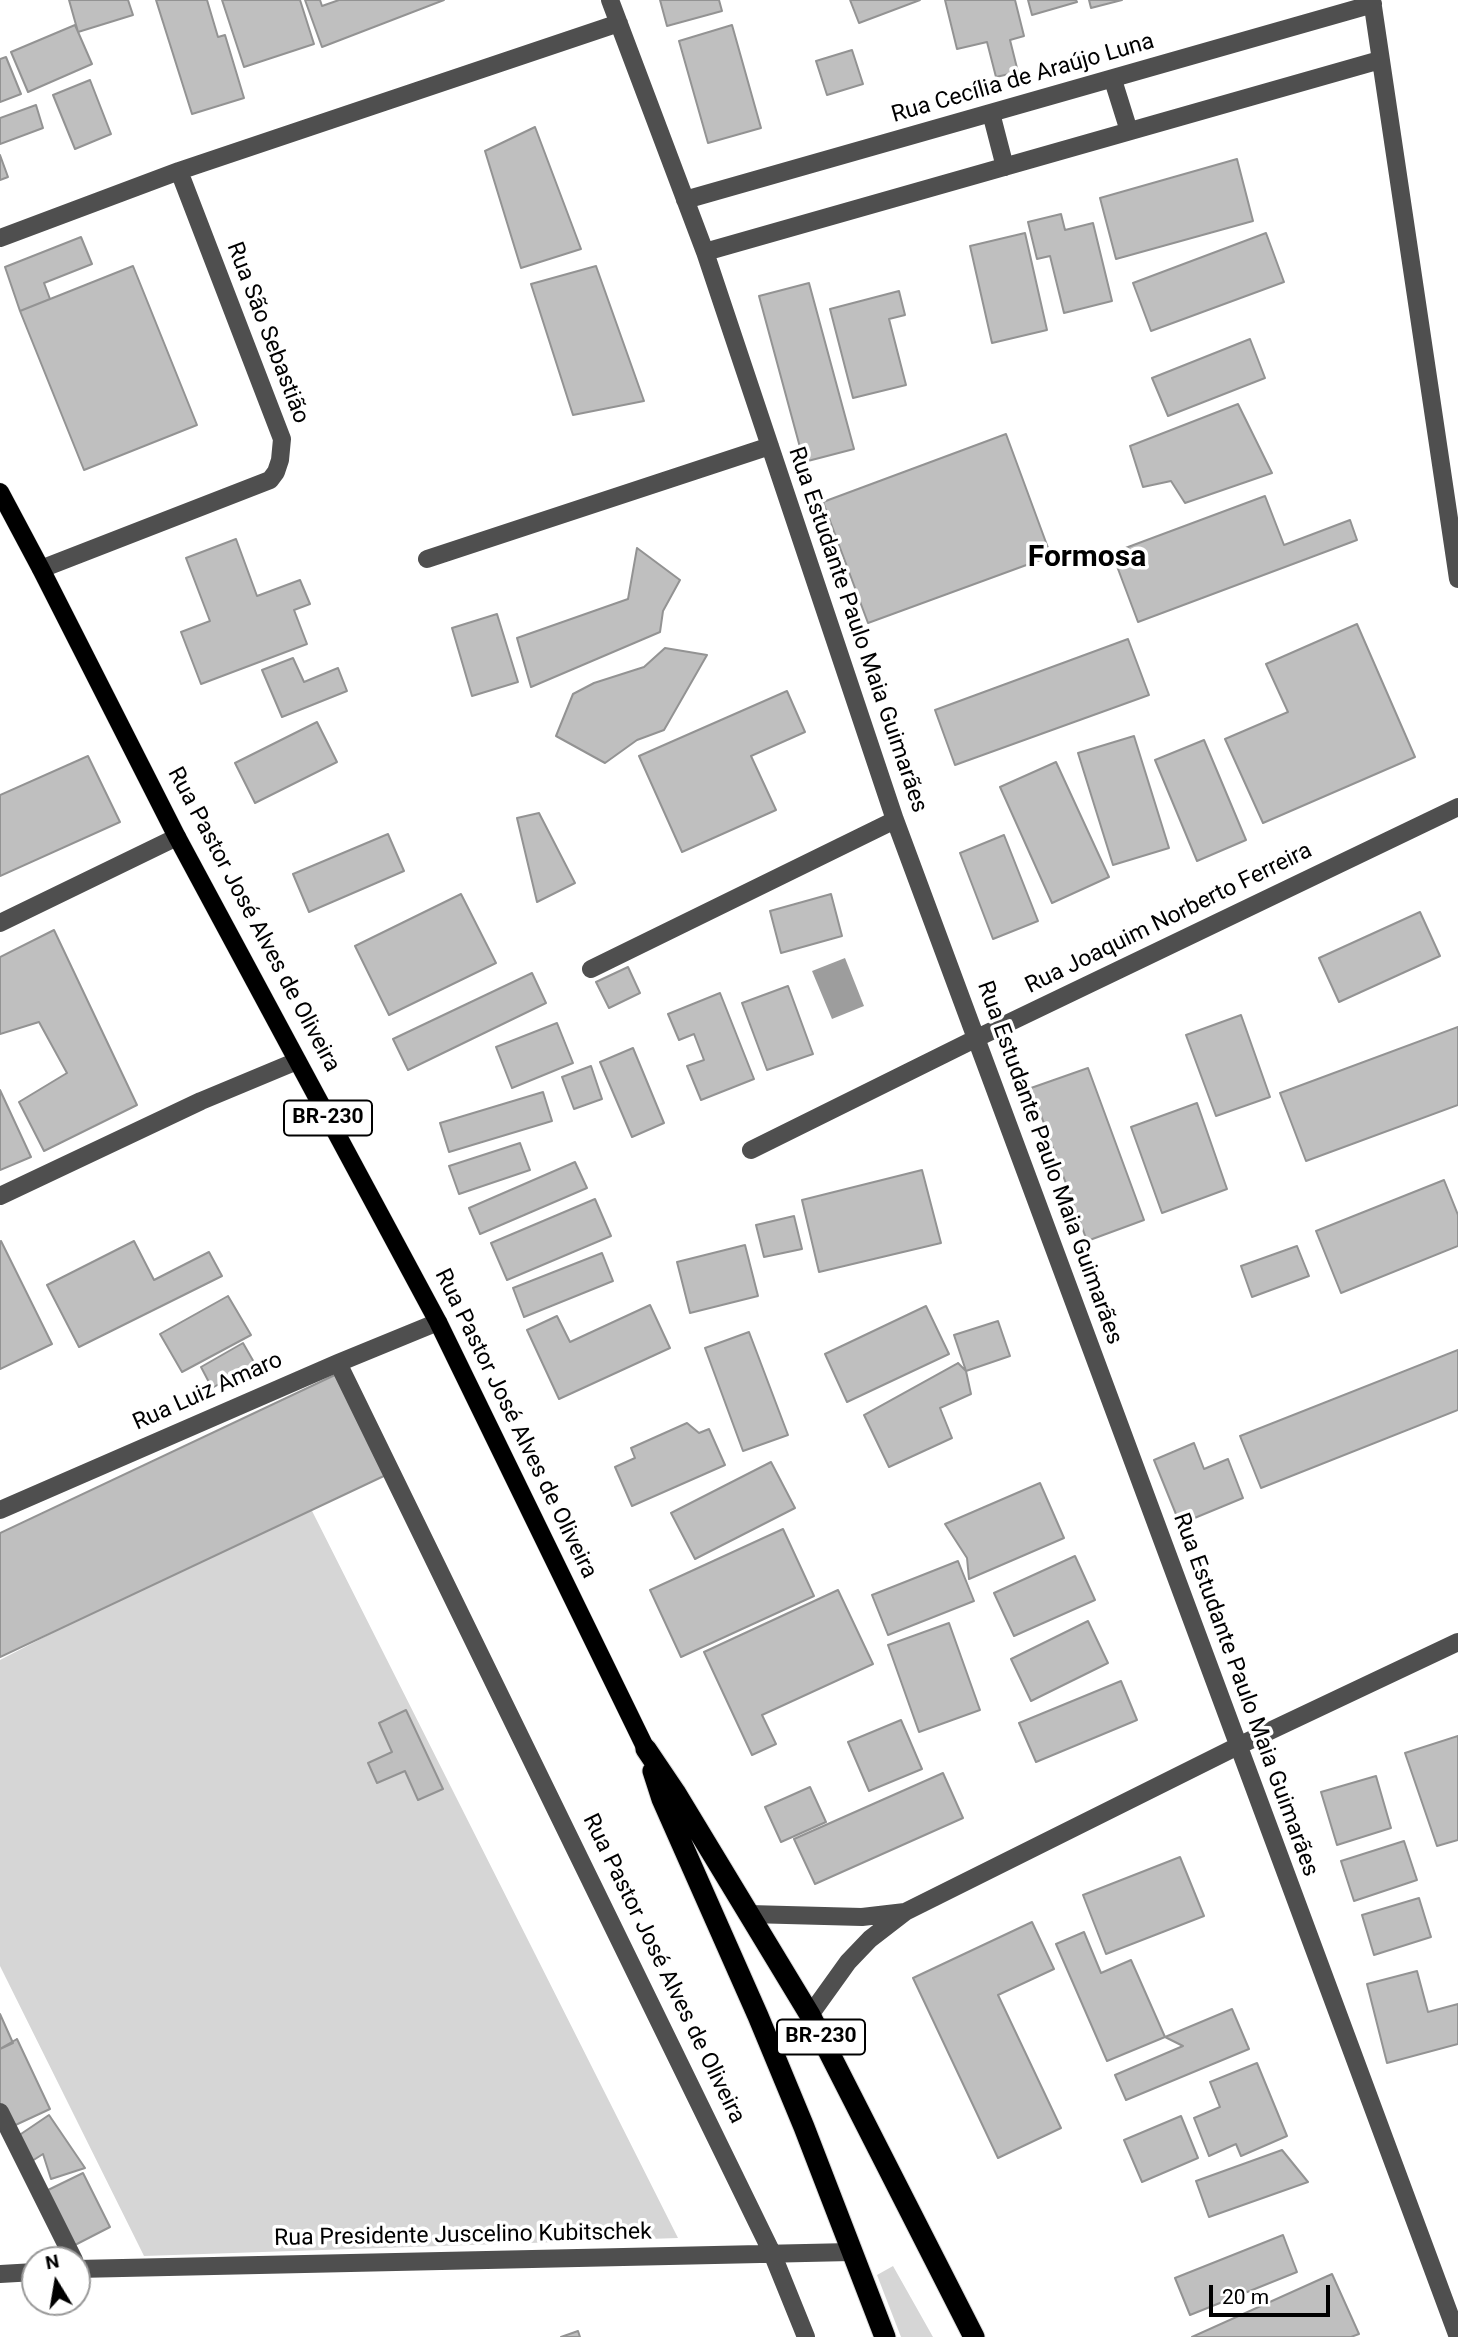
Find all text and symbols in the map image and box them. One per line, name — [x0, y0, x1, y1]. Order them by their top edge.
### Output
street label: Rua Cecília de Araújo Luna — [889, 28, 1157, 130]
street label: Rua São Sebastião — [220, 238, 314, 428]
street label: Rua Estudante Paulo Maia Guimarães — [781, 444, 933, 816]
district label: Formosa — [1028, 540, 1146, 576]
street label: Rua Pastor José Alves de Oliveira — [161, 763, 345, 1077]
street label: Rua Joaquim Norberto Ferreira — [1021, 838, 1317, 1000]
street label: Rua Estudante Paulo Maia Guimarães — [970, 978, 1128, 1348]
road number: BR-230 — [284, 1100, 372, 1136]
street label: Rua Pastor José Alves de Oliveira — [428, 1265, 602, 1583]
street label: Rua Luiz Amaro — [129, 1347, 287, 1437]
street label: Rua Estudante Paulo Maia Guimarães — [1166, 1510, 1324, 1880]
street label: Rua Pastor José Alves de Oliveira — [576, 1810, 750, 2128]
road number: BR-230 — [777, 2020, 865, 2054]
street label: Rua Presidente Juscelino Kubitschek — [274, 2219, 652, 2253]
north arrow — [21, 2246, 91, 2316]
text: N — [44, 2249, 61, 2274]
scale bar — [1213, 2270, 1334, 2314]
text: 20 m — [1222, 2285, 1269, 2309]

